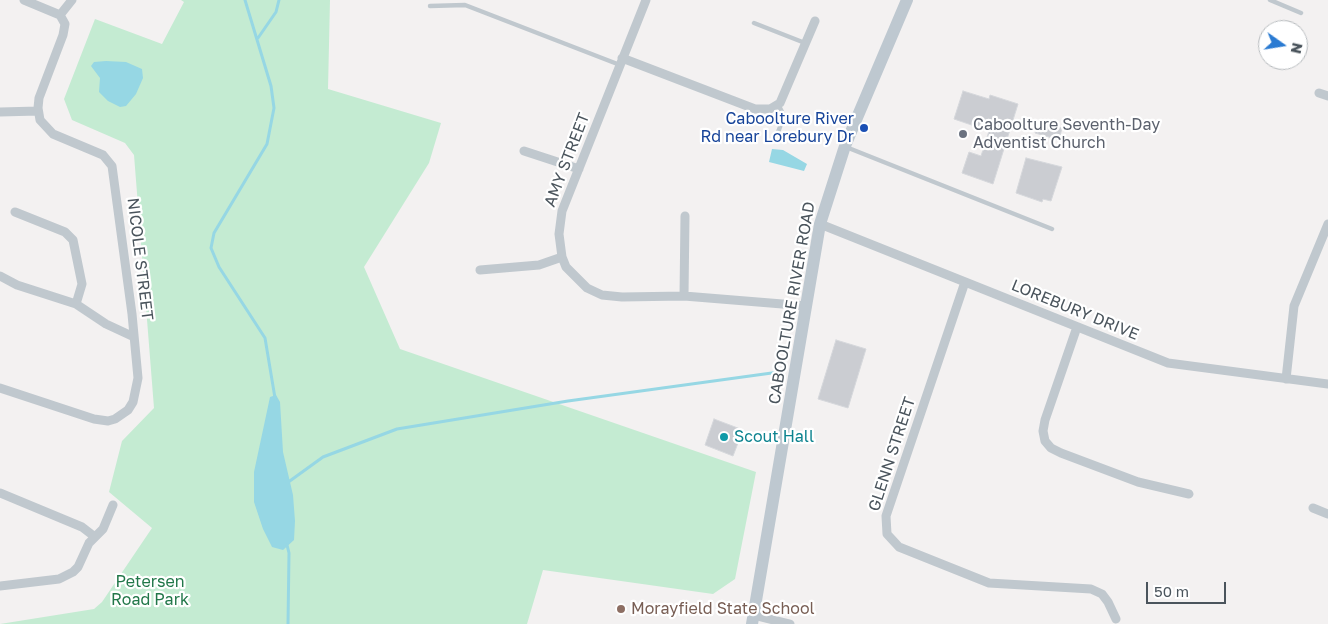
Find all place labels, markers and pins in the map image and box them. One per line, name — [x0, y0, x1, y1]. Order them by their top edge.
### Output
place label: Caboolture River Rd near Lorebury Dr — [700, 109, 854, 147]
place label: Caboolture Seventh-Day Adventist Church — [973, 115, 1160, 153]
marker: Caboolture River Rd near Lorebury Dr — [858, 122, 870, 134]
marker: Caboolture Seventh-Day Adventist Church — [957, 128, 969, 140]
place label: Scout Hall — [734, 427, 814, 447]
marker: Scout Hall — [718, 431, 730, 443]
place label: Morayfield State School — [631, 599, 815, 619]
marker: Morayfield State School — [615, 603, 627, 615]

